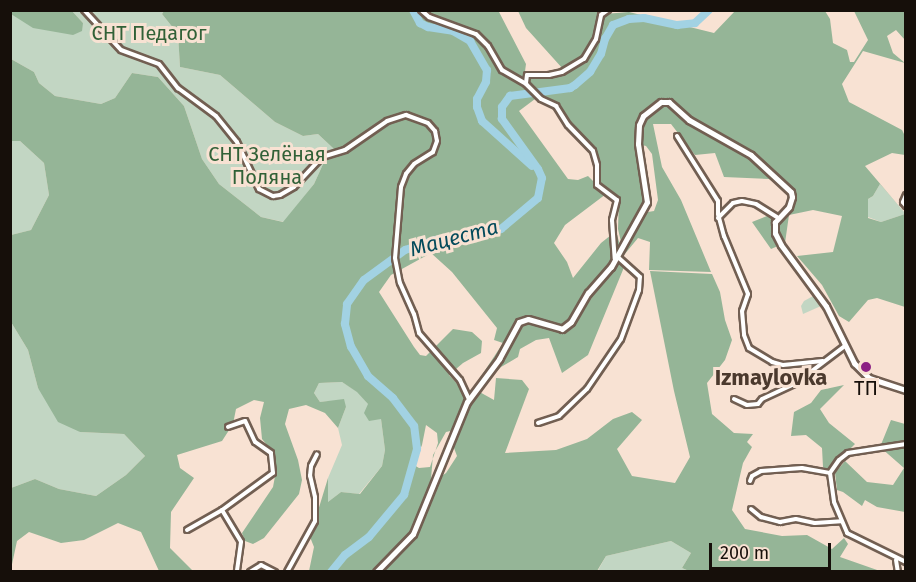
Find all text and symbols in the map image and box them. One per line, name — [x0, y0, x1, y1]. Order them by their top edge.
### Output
park label: СНТ Педагог — [91, 21, 207, 45]
park label: СНТ Зелёная Поляна — [208, 143, 326, 190]
water label: Мацеста — [407, 214, 501, 262]
marker: ТП — [859, 360, 873, 374]
district label: Izmaylovka — [715, 365, 827, 391]
place label: ТП — [854, 376, 878, 400]
scale bar — [712, 531, 834, 569]
text: 200 m — [720, 542, 769, 564]

